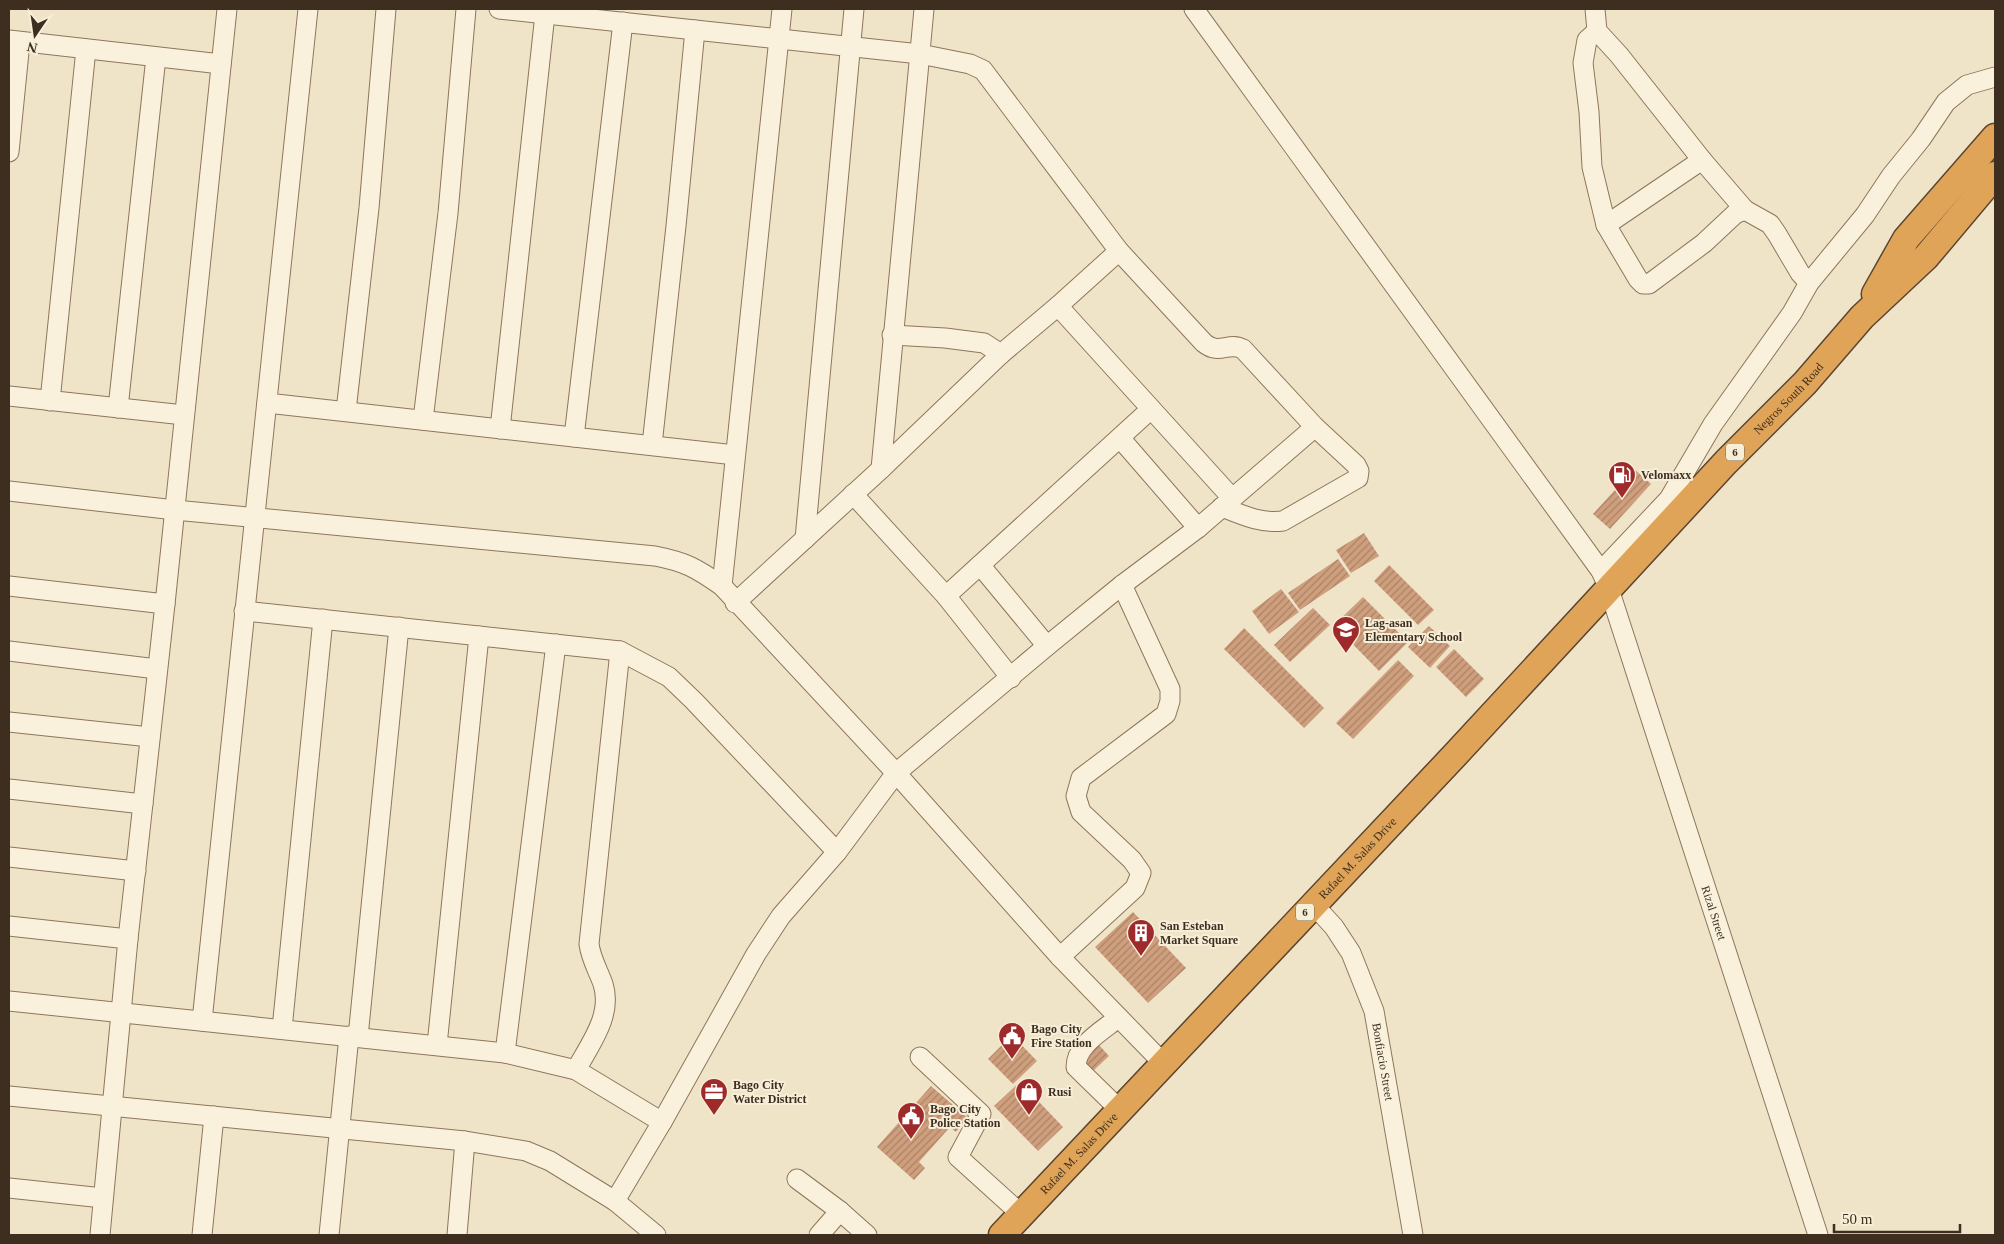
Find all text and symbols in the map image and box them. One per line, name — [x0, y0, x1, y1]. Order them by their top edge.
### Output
north arrow — [10, 10, 60, 60]
text: N — [26, 39, 39, 56]
street label: Negros South Road — [1751, 360, 1826, 437]
road number: 6 — [1726, 444, 1744, 461]
fuel station icon: Velomaxx — [1607, 460, 1637, 499]
place label: Velomaxx — [1641, 468, 1691, 482]
school or university icon: Lag-asan Elementary School — [1331, 615, 1361, 654]
place label: Lag-asan Elementary School — [1365, 616, 1463, 644]
street label: Rafael M. Salas Drive — [1316, 815, 1399, 902]
street label: Rizal Street — [1698, 884, 1729, 942]
road number: 6 — [1296, 904, 1314, 920]
building icon: San Esteban Market Square — [1126, 918, 1156, 957]
place label: San Esteban Market Square — [1160, 919, 1239, 947]
public building icon: Bago City Fire Station — [997, 1021, 1027, 1060]
place label: Bago City Fire Station — [1031, 1022, 1092, 1050]
street label: Bonfiacio Street — [1369, 1022, 1397, 1102]
office icon: Bago City Water District — [699, 1077, 729, 1116]
shop icon: Rusi — [1014, 1077, 1044, 1116]
place label: Bago City Water District — [733, 1078, 806, 1106]
place label: Rusi — [1048, 1085, 1072, 1099]
public building icon: Bago City Police Station — [896, 1101, 926, 1140]
place label: Bago City Police Station — [930, 1102, 1001, 1130]
street label: Rafael M. Salas Drive — [1037, 1110, 1121, 1197]
scale bar — [1834, 1202, 1960, 1234]
text: 50 m — [1842, 1211, 1873, 1227]

